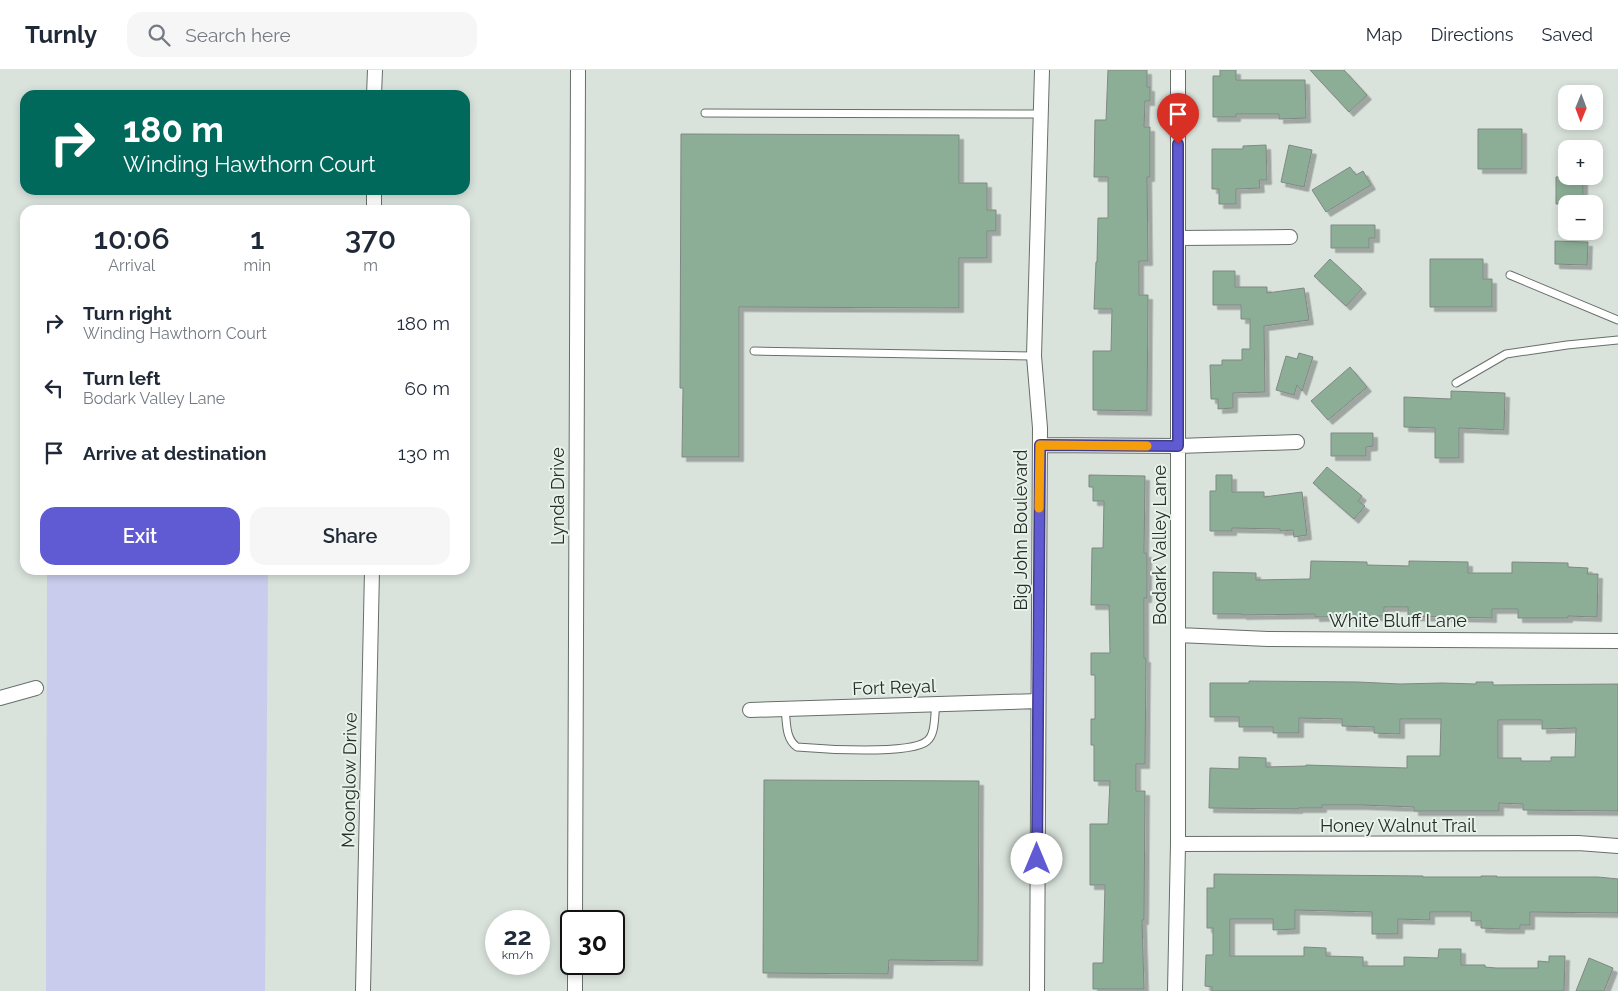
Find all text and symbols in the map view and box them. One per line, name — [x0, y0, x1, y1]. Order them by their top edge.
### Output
search box — [127, 12, 477, 57]
text: Turnly — [25, 20, 97, 49]
icon: search — [145, 21, 173, 49]
text: Search here — [185, 24, 291, 46]
text: Map — [1366, 24, 1402, 45]
text: Directions — [1430, 24, 1514, 45]
text: Saved — [1542, 24, 1593, 45]
north arrow — [1558, 85, 1602, 130]
map controls — [1558, 85, 1603, 240]
pin — [1157, 93, 1199, 144]
icon: arrive — [1164, 100, 1192, 128]
text: 180 m — [123, 109, 224, 150]
icon: right — [40, 110, 105, 175]
button: + — [1558, 140, 1603, 185]
text: Winding Hawthorn Court — [123, 151, 376, 177]
button: − — [1558, 195, 1603, 240]
text: 10:06 — [94, 221, 170, 256]
text: 1 — [250, 221, 264, 256]
text: 370 — [345, 221, 396, 256]
text: Arrival — [108, 256, 155, 275]
text: min — [244, 256, 271, 275]
text: m — [363, 256, 378, 275]
text: Turn right — [83, 302, 172, 324]
icon: right — [40, 309, 68, 337]
text: 180 m — [397, 312, 450, 334]
text: Winding Hawthorn Court — [83, 324, 267, 343]
text: Turn left — [83, 367, 160, 389]
icon: left — [40, 374, 68, 402]
text: 60 m — [405, 377, 450, 399]
text: Bodark Valley Lane — [83, 389, 225, 408]
icon: arrive — [40, 439, 68, 467]
text: Arrive at destination — [83, 442, 267, 464]
text: 130 m — [398, 442, 450, 464]
street label: Lynda Drive — [547, 447, 568, 545]
street label: Big John Boulevard — [1010, 450, 1031, 610]
street label: Bodark Valley Lane — [1149, 465, 1170, 625]
button: Exit — [40, 507, 240, 565]
button: Share — [250, 507, 450, 565]
street label: White Bluff Lane — [1329, 610, 1467, 631]
street label: Fort Reyal — [852, 675, 936, 699]
street label: Moonglow Drive — [337, 712, 361, 848]
street label: Honey Walnut Trail — [1320, 815, 1476, 836]
position arrow — [1010, 832, 1062, 884]
speed limit sign: 30 — [560, 910, 625, 975]
text: 22 — [503, 921, 532, 951]
text: km/h — [502, 948, 533, 962]

